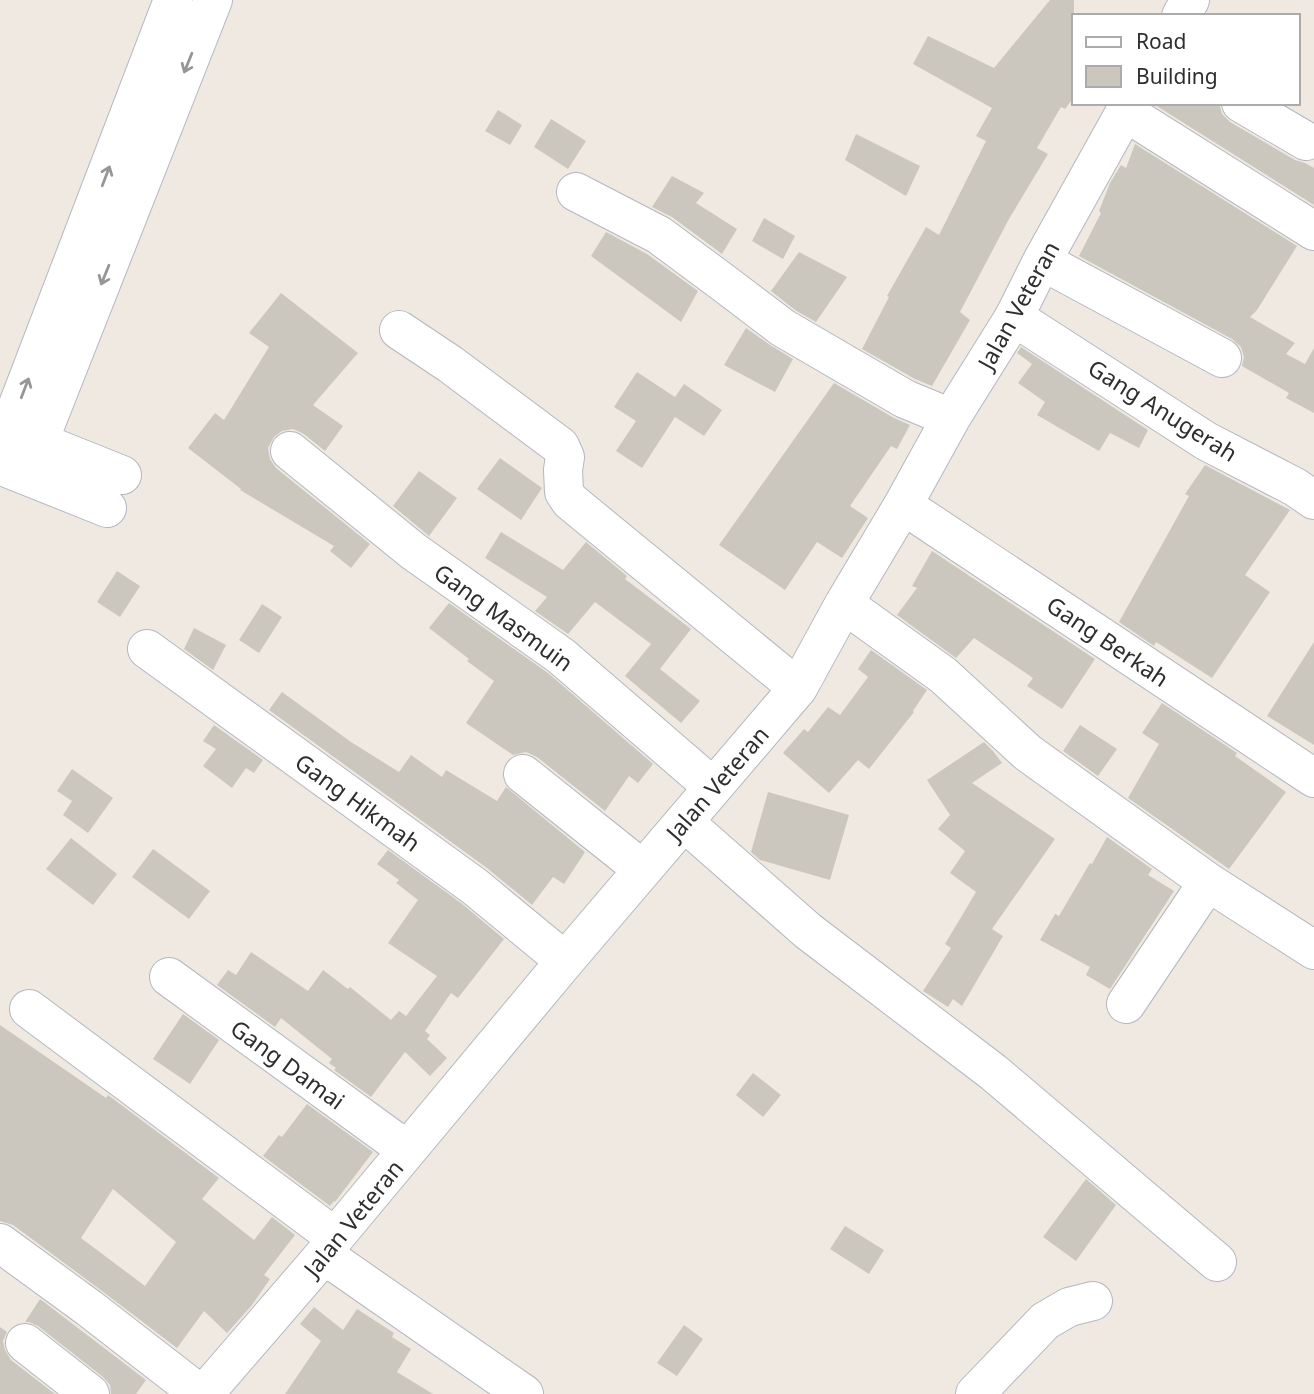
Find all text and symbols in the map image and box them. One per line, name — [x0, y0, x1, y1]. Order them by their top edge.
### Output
legend — [1072, 14, 1300, 105]
text: Road — [1136, 27, 1186, 55]
one-way arrow — [181, 52, 194, 74]
text: Building — [1136, 62, 1218, 90]
one-way arrow — [100, 165, 113, 187]
street label: Jalan Veteran — [969, 235, 1066, 377]
one-way arrow — [97, 264, 110, 285]
street label: Gang Anugerah — [1082, 351, 1244, 469]
one-way arrow — [19, 378, 32, 400]
street label: Gang Masmuin — [428, 556, 580, 678]
street label: Gang Berkah — [1041, 588, 1175, 694]
street label: Jalan Veteran — [657, 719, 776, 849]
street label: Gang Hikmah — [289, 746, 427, 858]
street label: Gang Damai — [224, 1012, 352, 1116]
street label: Jalan Veteran — [295, 1153, 410, 1285]

